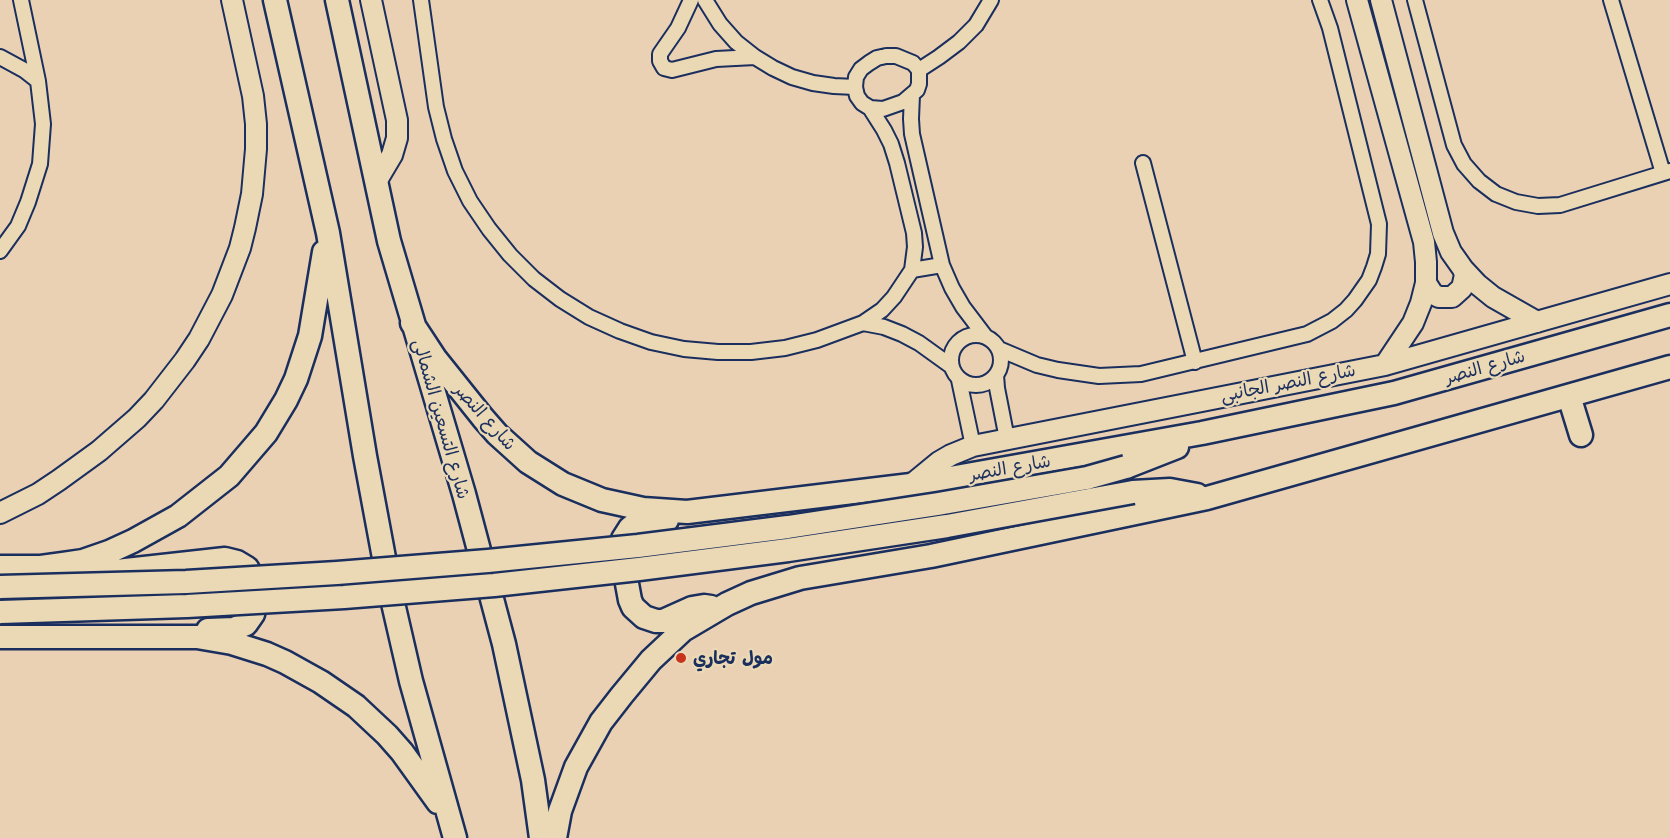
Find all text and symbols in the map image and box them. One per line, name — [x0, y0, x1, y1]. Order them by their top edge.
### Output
street label: شارع التسعين الشمالى — [408, 336, 474, 502]
street label: شارع النصر — [1443, 345, 1527, 389]
street label: شارع النصر الجانبى — [1219, 359, 1357, 407]
street label: شارع النصر — [449, 379, 521, 455]
street label: شارع النصر — [968, 450, 1052, 486]
place label: مول تجاري — [693, 647, 773, 669]
marker: مول تجاري — [674, 651, 688, 665]

